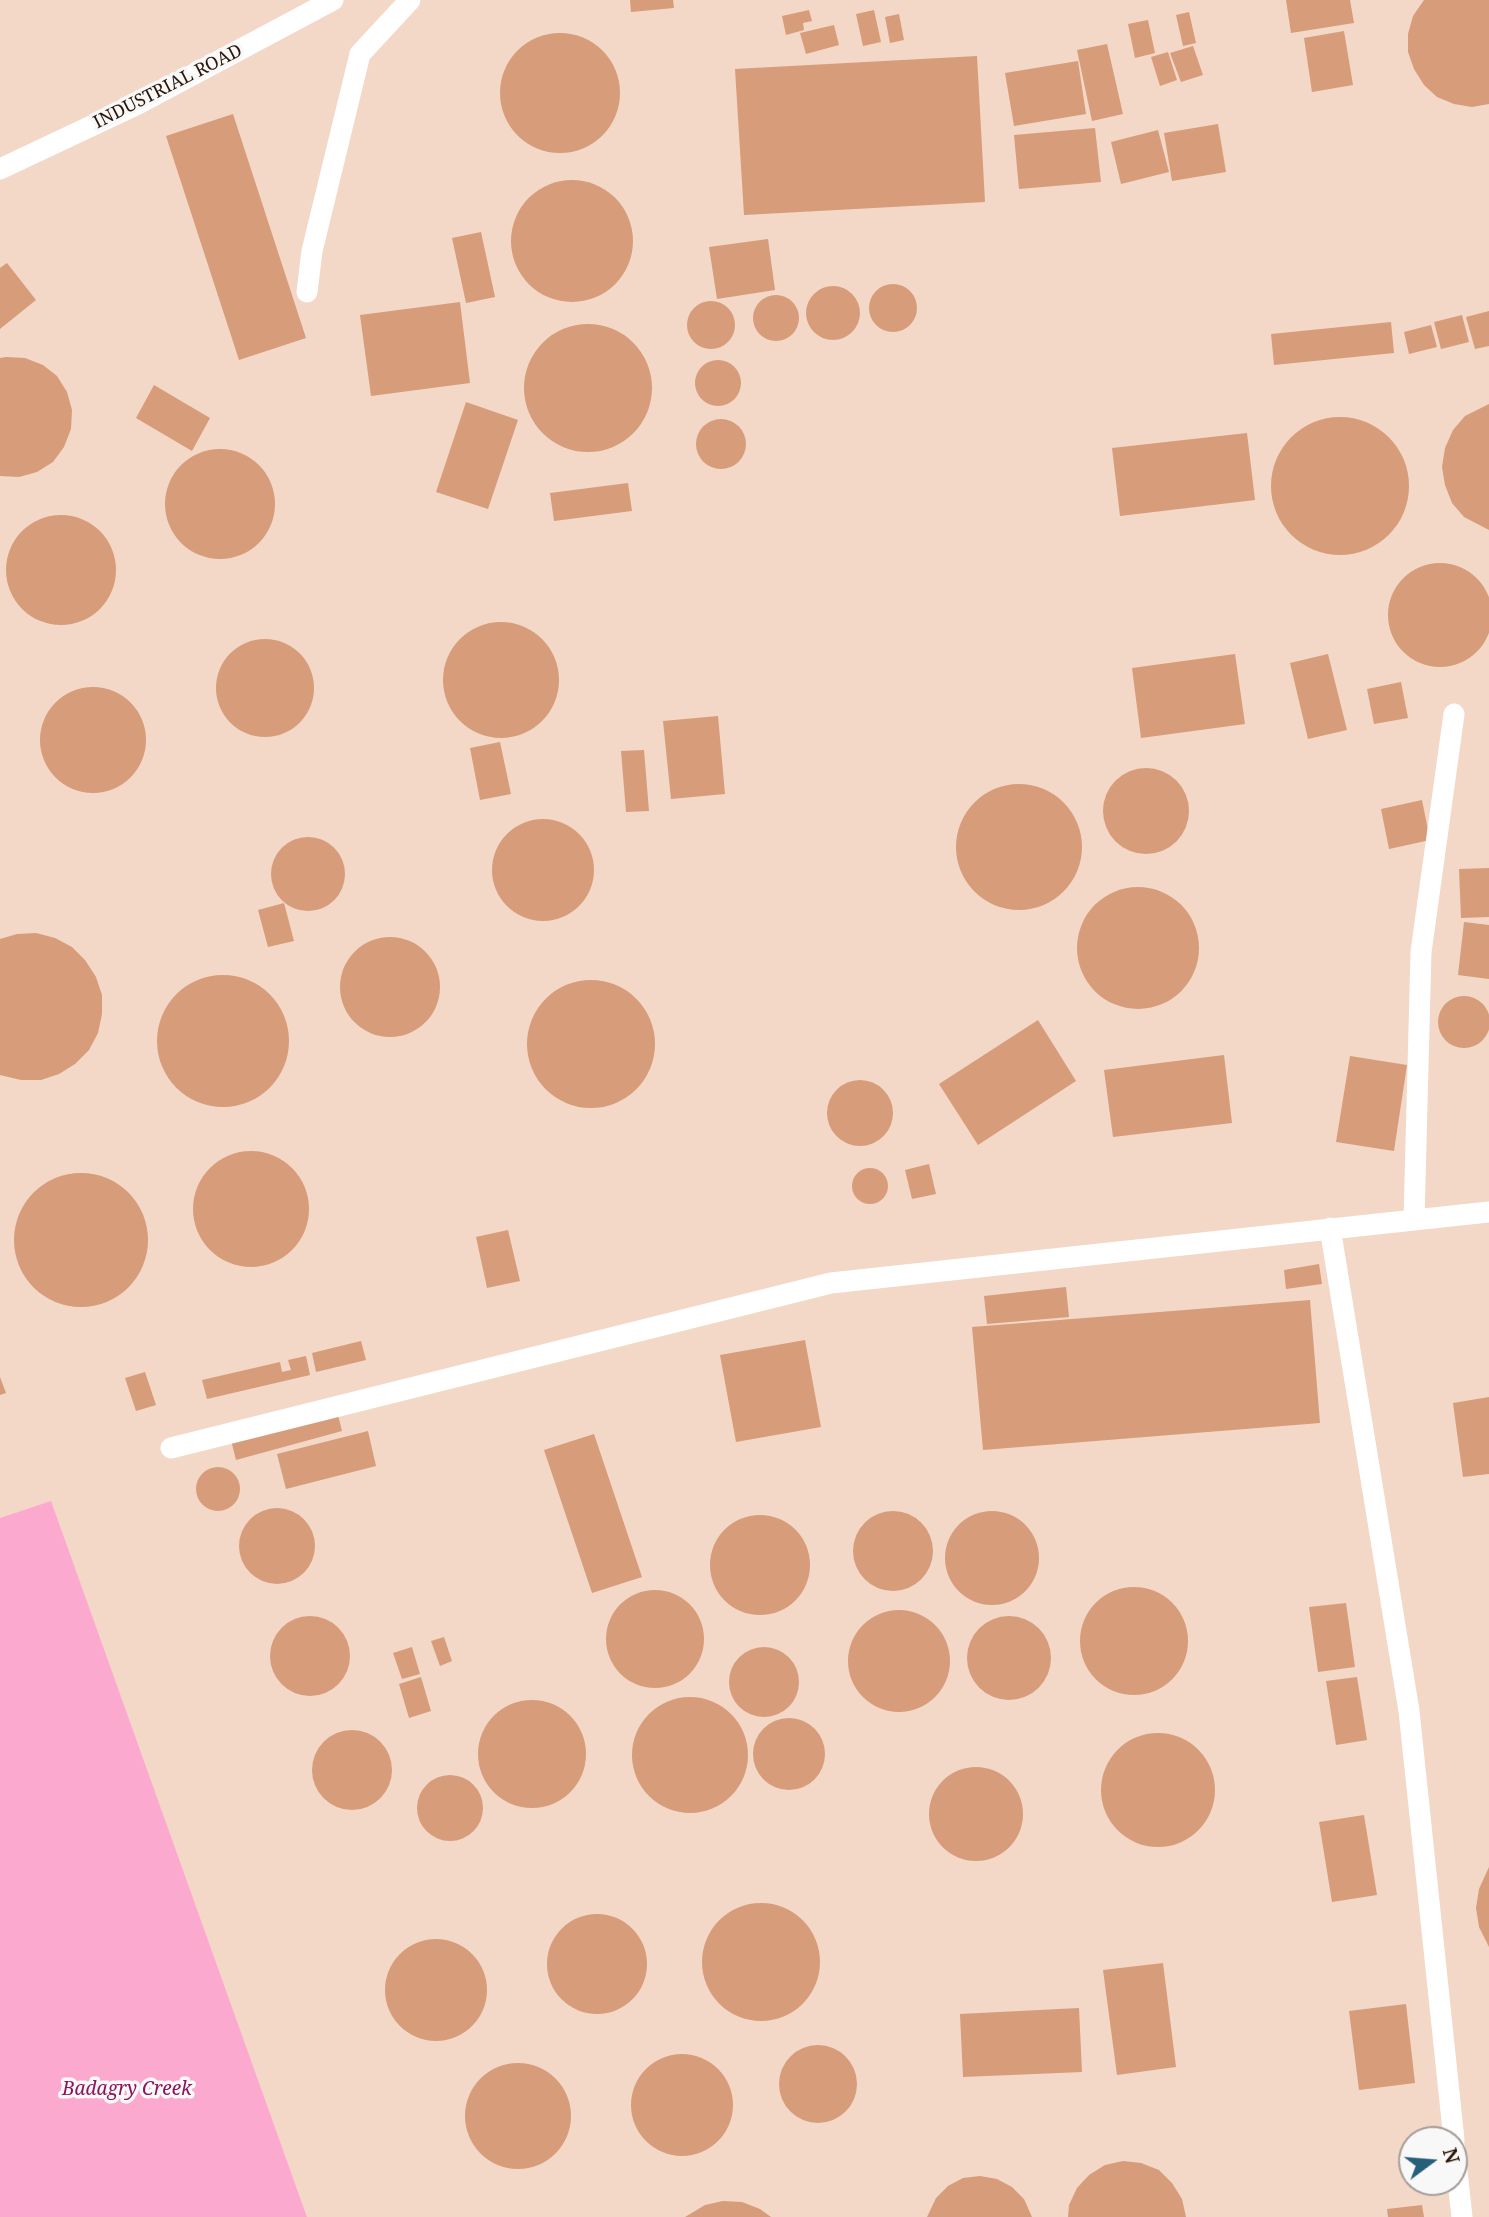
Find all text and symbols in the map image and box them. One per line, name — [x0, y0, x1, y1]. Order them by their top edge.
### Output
street label: INDUSTRIAL ROAD — [90, 40, 246, 134]
water label: Badagry Creek — [62, 2079, 192, 2101]
north arrow — [1398, 2126, 1468, 2196]
text: N — [1437, 2145, 1466, 2167]

